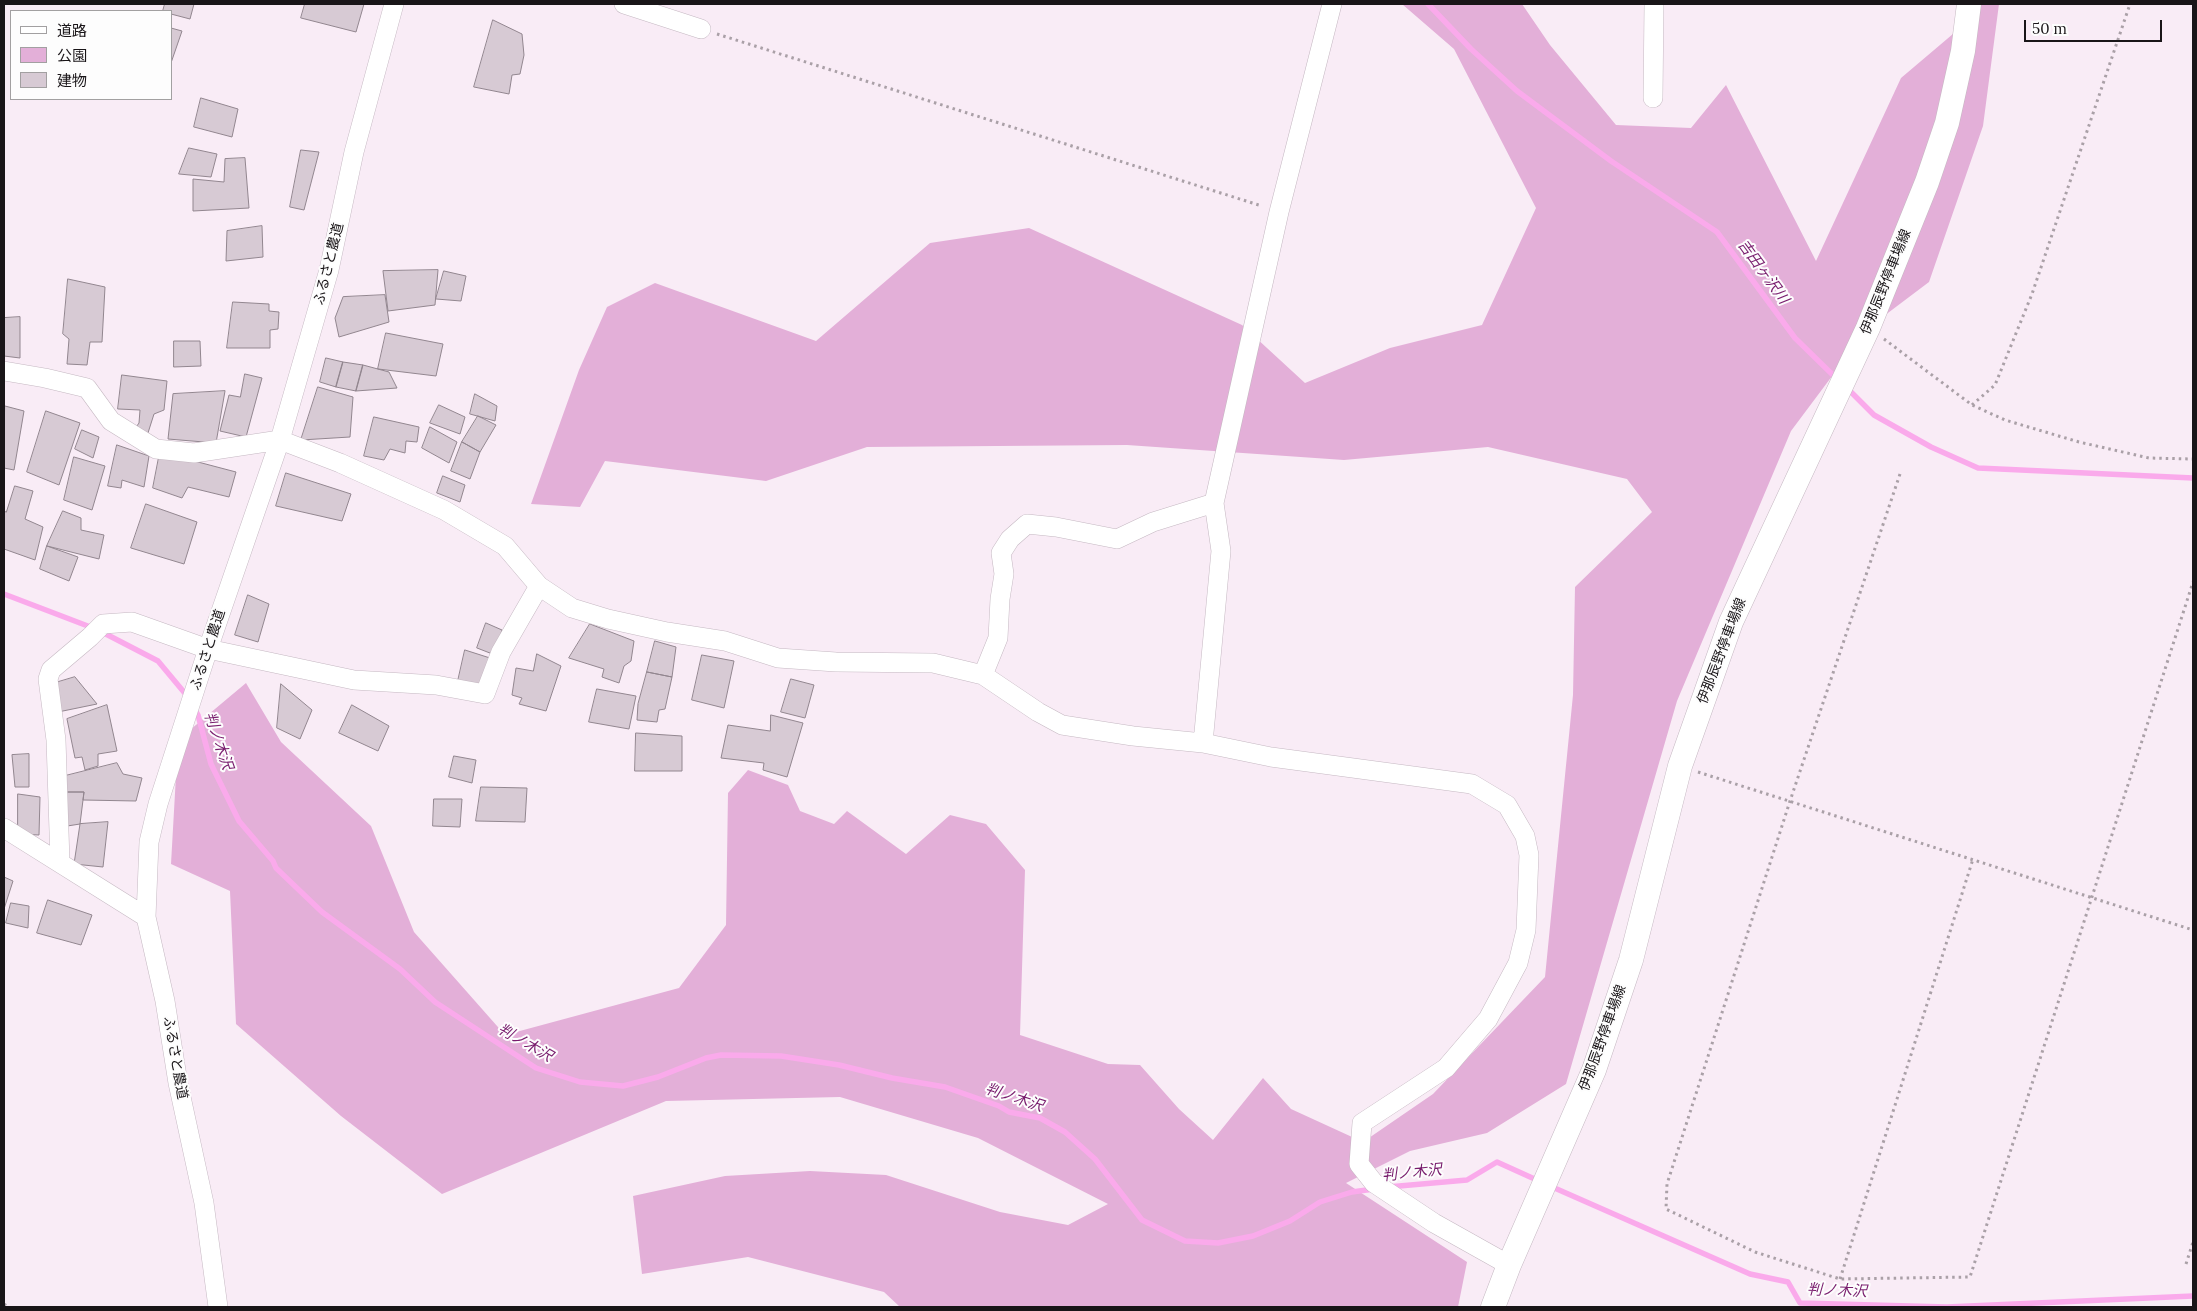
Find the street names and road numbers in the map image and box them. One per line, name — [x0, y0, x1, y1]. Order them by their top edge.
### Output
street label: ふるさと農道 — [311, 221, 347, 307]
street label: 伊那辰野停車場線 — [1857, 227, 1915, 337]
street label: 伊那辰野停車場線 — [1694, 596, 1750, 706]
street label: ふるさと農道 — [187, 607, 229, 693]
street label: 伊那辰野停車場線 — [1576, 983, 1630, 1093]
street label: ふるさと農道 — [159, 1015, 191, 1101]

